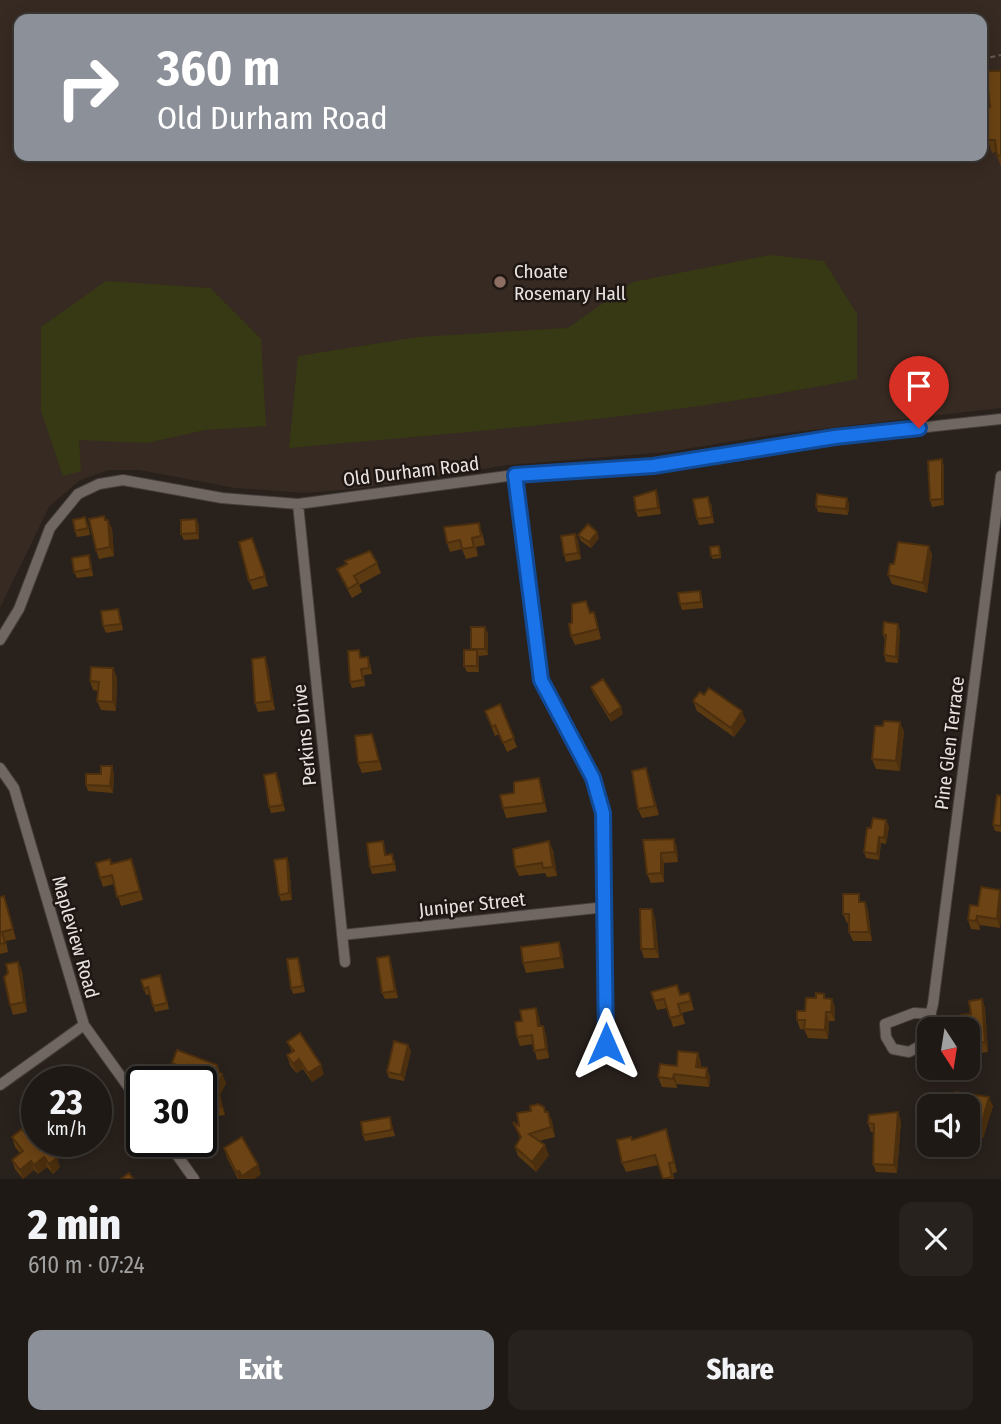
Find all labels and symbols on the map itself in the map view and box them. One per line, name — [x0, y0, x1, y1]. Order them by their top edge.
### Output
place label: Choate Rosemary Hall — [514, 260, 626, 305]
marker: Choate Rosemary Hall — [492, 274, 508, 290]
pin — [889, 356, 949, 428]
street label: Old Durham Road — [342, 452, 480, 491]
street label: Pine Glen Terrace — [930, 675, 969, 811]
street label: Perkins Drive — [288, 683, 321, 787]
street label: Mapleview Road — [47, 873, 104, 1001]
street label: Juniper Street — [418, 887, 527, 922]
position arrow — [569, 1007, 643, 1081]
north arrow — [917, 1017, 980, 1080]
speed limit sign: 30 — [126, 1066, 217, 1157]

